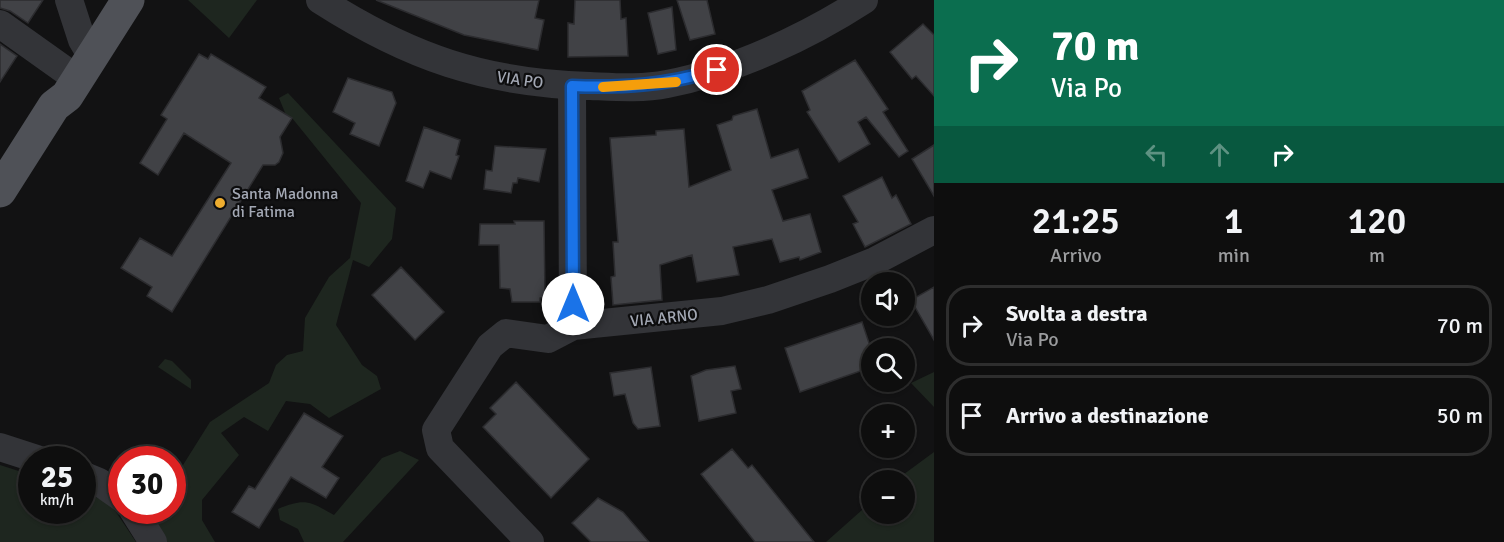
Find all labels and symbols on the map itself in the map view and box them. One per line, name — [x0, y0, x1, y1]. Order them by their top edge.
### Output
pin — [691, 44, 742, 95]
street label: VIA PO — [495, 67, 545, 93]
place label: Santa Madonna di Fatima — [232, 184, 338, 222]
marker: Santa Madonna di Fatima — [213, 196, 227, 210]
position arrow — [541, 272, 605, 336]
street label: VIA ARNO — [629, 305, 699, 331]
speed limit sign: 30 — [108, 446, 186, 524]

